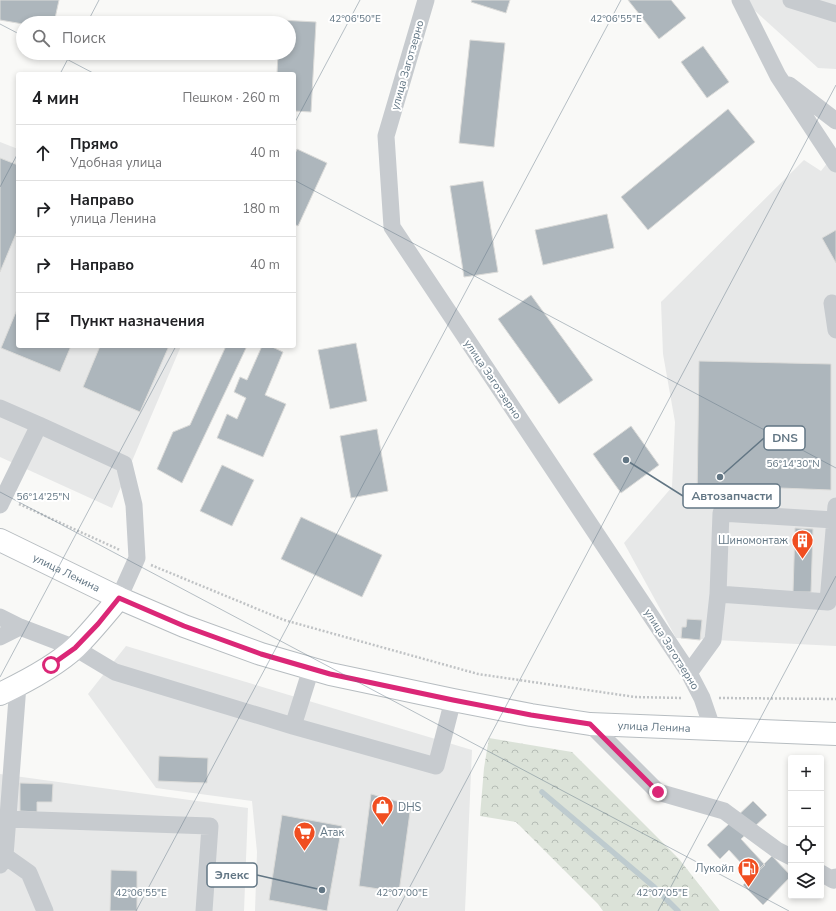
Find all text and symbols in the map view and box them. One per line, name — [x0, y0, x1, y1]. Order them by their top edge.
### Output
text: 42°06'50"E — [329, 12, 381, 26]
text: 42°06'55"E — [590, 12, 642, 26]
search box — [16, 16, 296, 60]
street label: улица Заготзерно — [387, 18, 428, 112]
icon: search — [30, 27, 52, 49]
text: Поиск — [62, 28, 106, 48]
text: 4 мин — [32, 87, 79, 110]
text: Пешком · 260 m — [182, 89, 280, 107]
text: Прямо — [70, 134, 118, 154]
icon: ahead — [32, 142, 54, 164]
text: 40 m — [250, 144, 280, 162]
text: Удобная улица — [70, 154, 162, 172]
text: Направо — [70, 190, 134, 210]
icon: right — [32, 198, 54, 220]
text: 180 m — [242, 200, 280, 218]
text: улица Ленина — [70, 210, 156, 228]
icon: right — [32, 254, 54, 276]
text: Направо — [70, 255, 134, 275]
text: 40 m — [250, 256, 280, 274]
icon: arrive — [32, 310, 54, 332]
text: Пункт назначения — [70, 311, 205, 331]
street label: улица Заготзерно — [460, 337, 525, 422]
callout: DNS — [764, 426, 805, 450]
text: DNS — [772, 430, 798, 446]
text: 56°14'30"N — [766, 457, 820, 471]
callout: Автозапчасти — [683, 484, 780, 508]
text: Автозапчасти — [691, 488, 773, 504]
text: 56°14'25"N — [16, 490, 70, 504]
building icon: Шиномонтаж — [790, 527, 816, 560]
place label: Шиномонтаж — [718, 533, 788, 548]
street label: улица Ленина — [30, 550, 102, 596]
street label: улица Заготзерно — [641, 606, 703, 693]
route start — [42, 656, 60, 674]
street label: улица Ленина — [617, 718, 691, 736]
map controls — [788, 755, 824, 899]
button: + — [788, 755, 824, 791]
route end — [649, 783, 667, 801]
button: − — [788, 791, 824, 827]
shop icon: DHS — [370, 794, 396, 827]
place label: DHS — [398, 800, 422, 815]
supermarket icon: Атак — [292, 819, 318, 852]
place label: Атак — [320, 825, 345, 840]
button: locate — [788, 827, 824, 863]
fuel station icon: Лукойл — [736, 855, 762, 888]
place label: Лукойл — [695, 861, 734, 876]
callout: Элекс — [207, 863, 257, 887]
button: layers — [788, 863, 824, 899]
text: Элекс — [215, 867, 249, 883]
text: 42°06'55"E — [115, 886, 167, 900]
text: 42°07'00"E — [376, 886, 428, 900]
text: 42°07'05"E — [636, 886, 688, 900]

